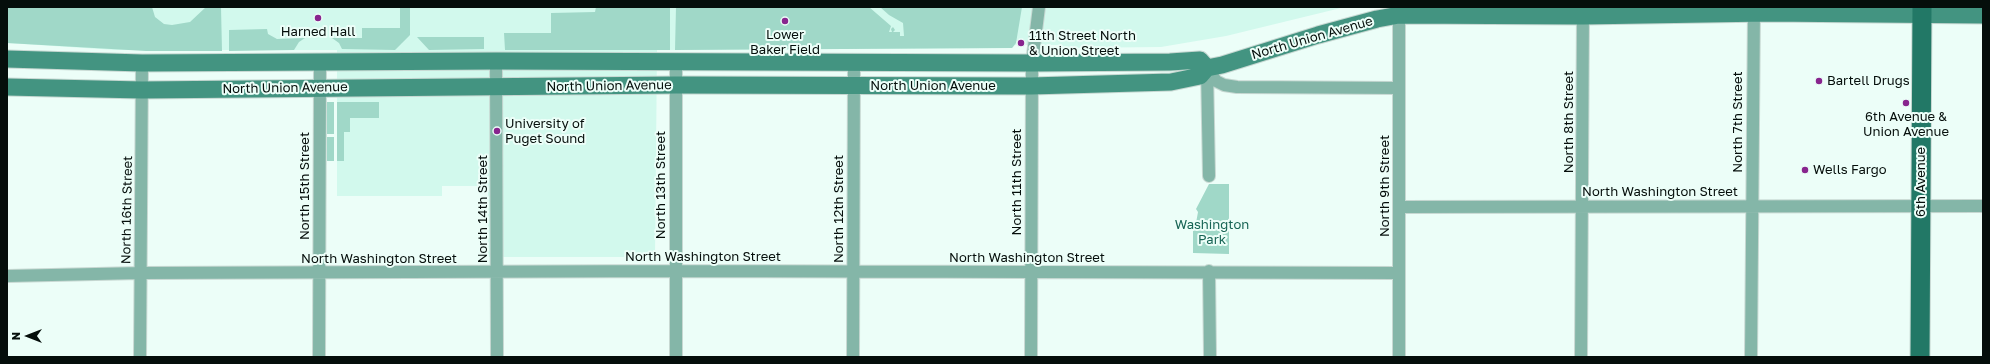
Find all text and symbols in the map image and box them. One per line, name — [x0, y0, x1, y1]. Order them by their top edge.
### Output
marker: Harned Hall — [313, 13, 323, 23]
street label: North Union Avenue — [1250, 13, 1374, 63]
marker: Lower Baker Field — [780, 16, 790, 26]
place label: Harned Hall — [281, 24, 355, 40]
place label: Lower Baker Field — [750, 27, 820, 58]
place label: 11th Street North & Union Street — [1029, 28, 1136, 59]
marker: 11th Street North & Union Street — [1016, 38, 1026, 48]
street label: North 8th Street — [1561, 71, 1577, 173]
street label: North 7th Street — [1730, 71, 1746, 173]
place label: Bartell Drugs — [1827, 73, 1910, 89]
marker: Bartell Drugs — [1814, 76, 1824, 86]
street label: North Union Avenue — [546, 77, 672, 95]
street label: North Union Avenue — [870, 78, 996, 94]
street label: North Union Avenue — [222, 79, 348, 97]
marker: 6th Avenue & Union Avenue — [1901, 98, 1911, 108]
place label: 6th Avenue & Union Avenue — [1863, 109, 1949, 140]
place label: University of Puget Sound — [505, 116, 585, 147]
marker: University of Puget Sound — [492, 126, 502, 136]
street label: North 11th Street — [1009, 129, 1025, 235]
street label: North 13th Street — [653, 131, 669, 239]
street label: North 15th Street — [297, 132, 313, 240]
street label: North 9th Street — [1377, 135, 1393, 237]
street label: 6th Avenue — [1913, 147, 1929, 217]
street label: North 14th Street — [475, 155, 491, 263]
street label: North 12th Street — [831, 155, 847, 263]
street label: North 16th Street — [118, 156, 136, 264]
place label: Wells Fargo — [1813, 162, 1887, 178]
marker: Wells Fargo — [1800, 165, 1810, 175]
street label: North Washington Street — [1582, 184, 1738, 200]
park label: Washington Park — [1175, 217, 1249, 248]
street label: North Washington Street — [625, 249, 781, 265]
street label: North Washington Street — [949, 250, 1105, 266]
street label: North Washington Street — [301, 251, 457, 267]
north arrow — [8, 316, 48, 356]
text: N — [9, 332, 22, 340]

